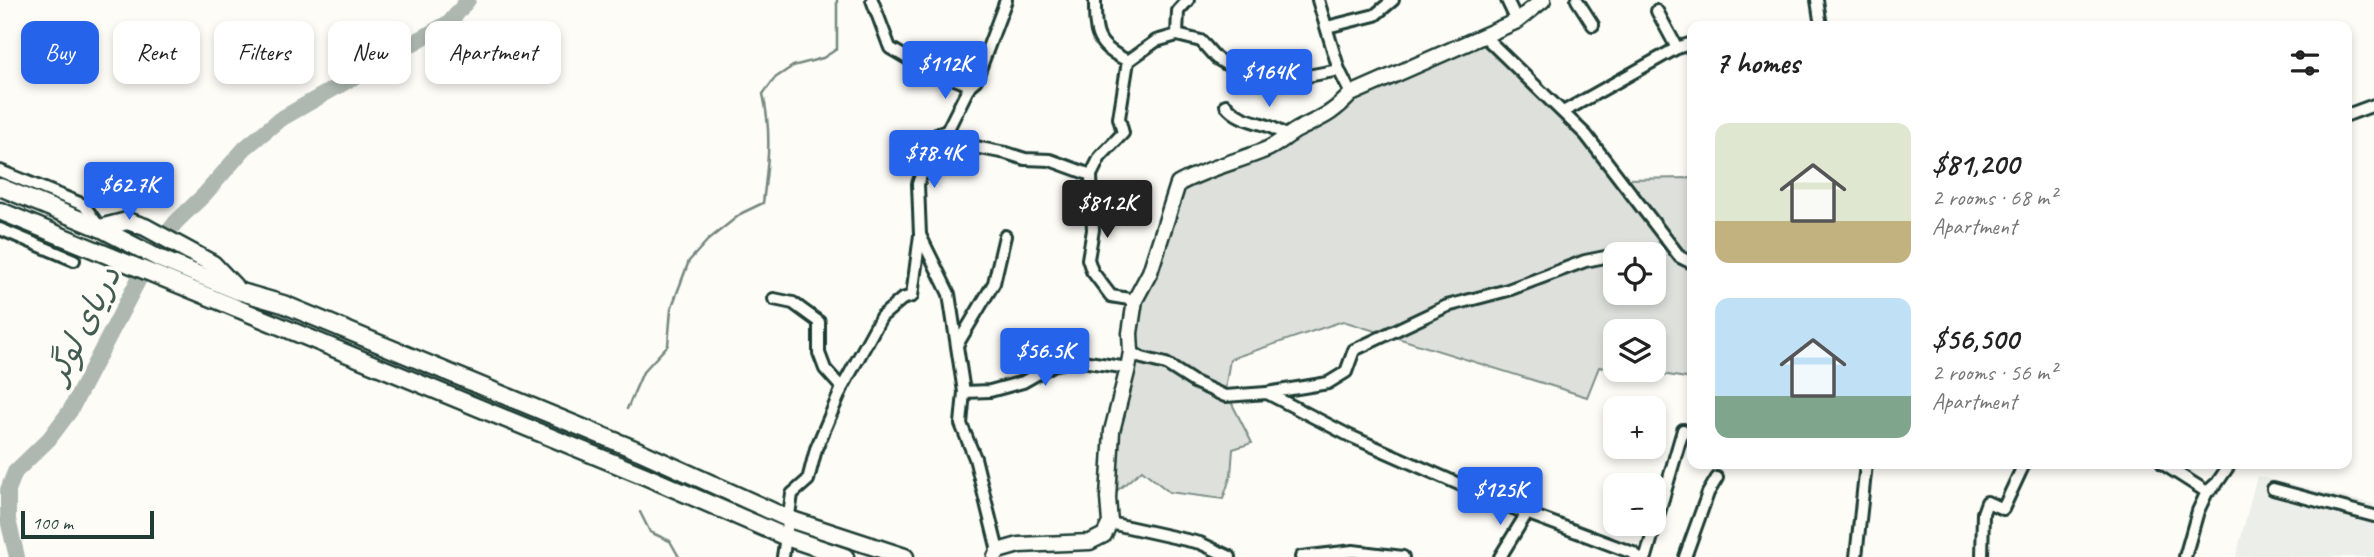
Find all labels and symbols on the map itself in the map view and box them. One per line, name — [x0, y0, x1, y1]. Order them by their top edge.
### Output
pin: $112K — [896, 42, 994, 101]
pin: $164K — [1220, 50, 1318, 109]
pin: $78.4K — [877, 130, 991, 190]
pin: $62.7K — [72, 162, 186, 222]
pin: $81.2K — [1050, 180, 1164, 240]
water label: دریای لوگر — [35, 259, 130, 393]
pin: $56.5K — [988, 328, 1102, 388]
pin: $125K — [1451, 468, 1549, 527]
scale bar — [21, 508, 154, 540]

